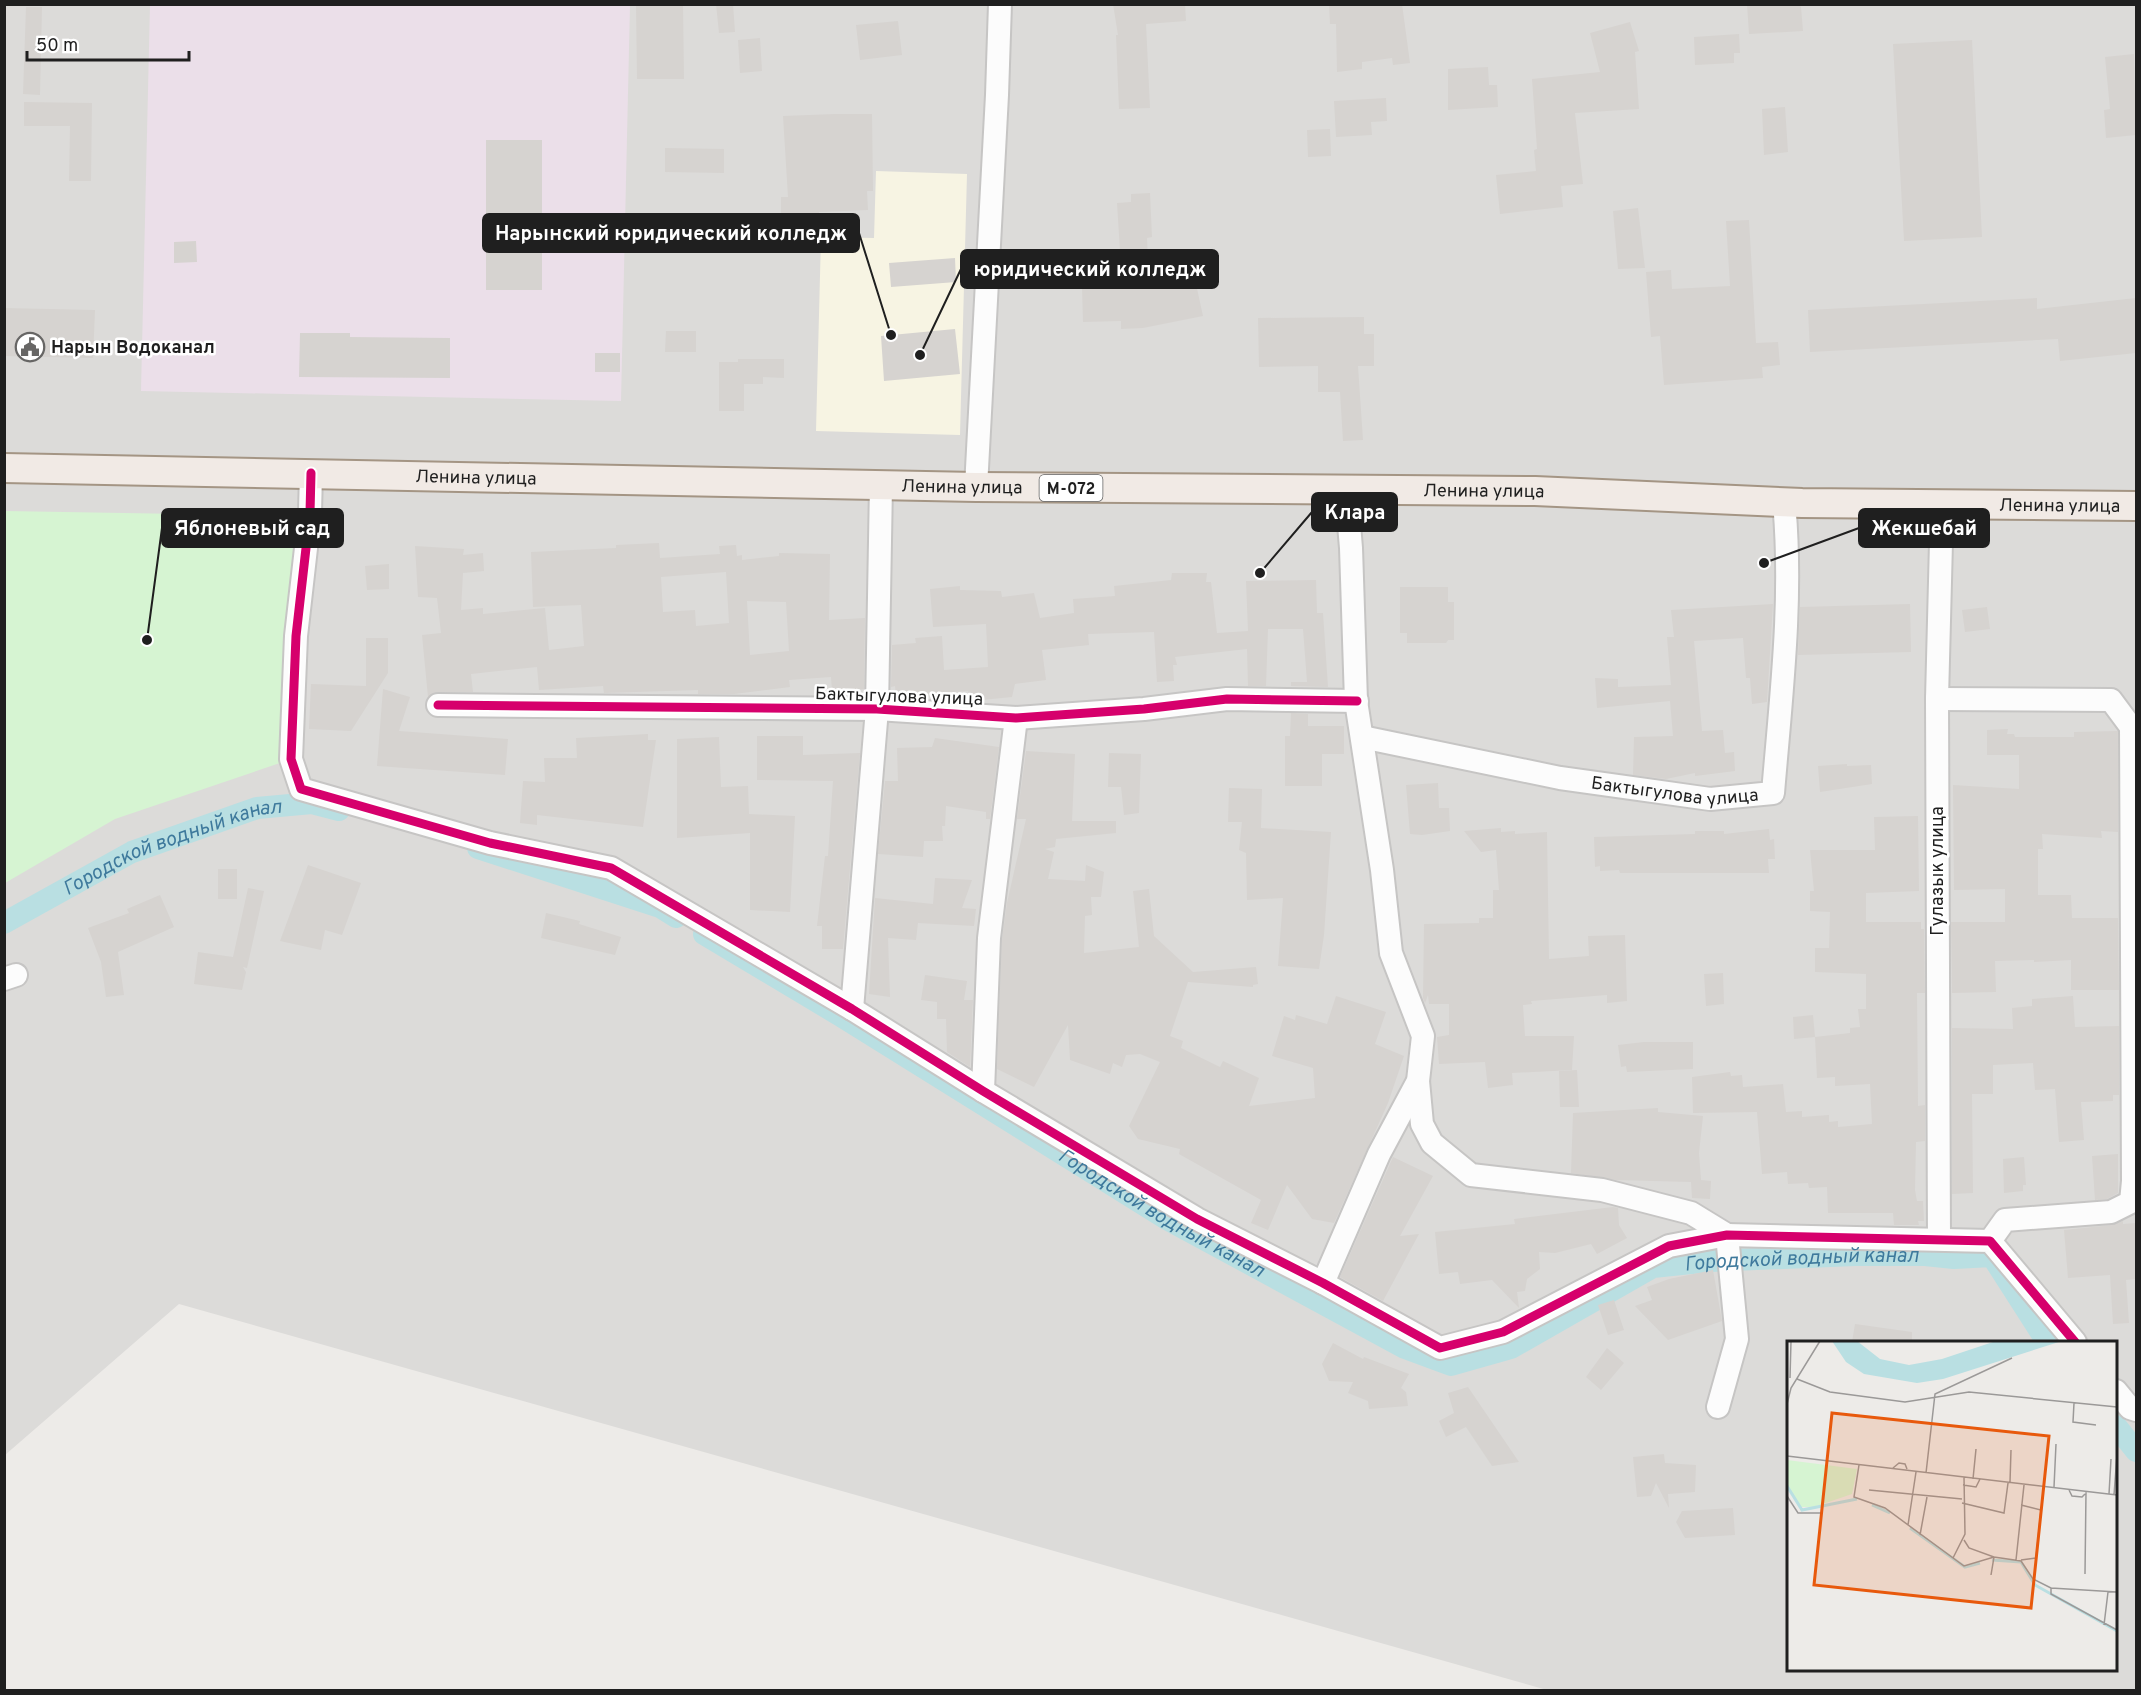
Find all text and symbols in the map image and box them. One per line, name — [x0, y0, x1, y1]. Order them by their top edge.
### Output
scale bar — [27, 24, 189, 62]
text: 50 m — [36, 35, 78, 58]
callout: Нарынский юридический колледж — [483, 214, 859, 252]
text: Нарынский юридический колледж — [495, 222, 847, 248]
callout: юридический колледж — [961, 250, 1218, 288]
text: юридический колледж — [974, 258, 1206, 284]
public building icon: Нарын Водоканал — [14, 331, 46, 363]
place label: Нарын Водоканал — [51, 337, 215, 360]
street label: Ленина улица — [415, 466, 537, 491]
road number: М-072 — [1040, 475, 1102, 501]
street label: Ленина улица — [901, 476, 1023, 500]
street label: Ленина улица — [1423, 480, 1545, 504]
callout: Клара — [1312, 493, 1397, 531]
street label: Ленина улица — [1999, 495, 2120, 519]
text: Клара — [1325, 501, 1385, 527]
callout: Яблоневый сад — [162, 509, 343, 547]
callout: Жекшебай — [1859, 509, 1989, 547]
text: Яблоневый сад — [174, 517, 330, 543]
text: Жекшебай — [1871, 517, 1977, 543]
street label: Бактыгулова улица — [814, 683, 983, 712]
street label: Бактыгулова улица — [1589, 772, 1760, 812]
water label: Городской водный канал — [59, 795, 283, 903]
street label: Гулазык улица — [1927, 806, 1950, 936]
water label: Городской водный канал — [1053, 1144, 1269, 1285]
water label: Городской водный канал — [1683, 1244, 1919, 1279]
inset map — [1787, 1341, 2117, 1671]

